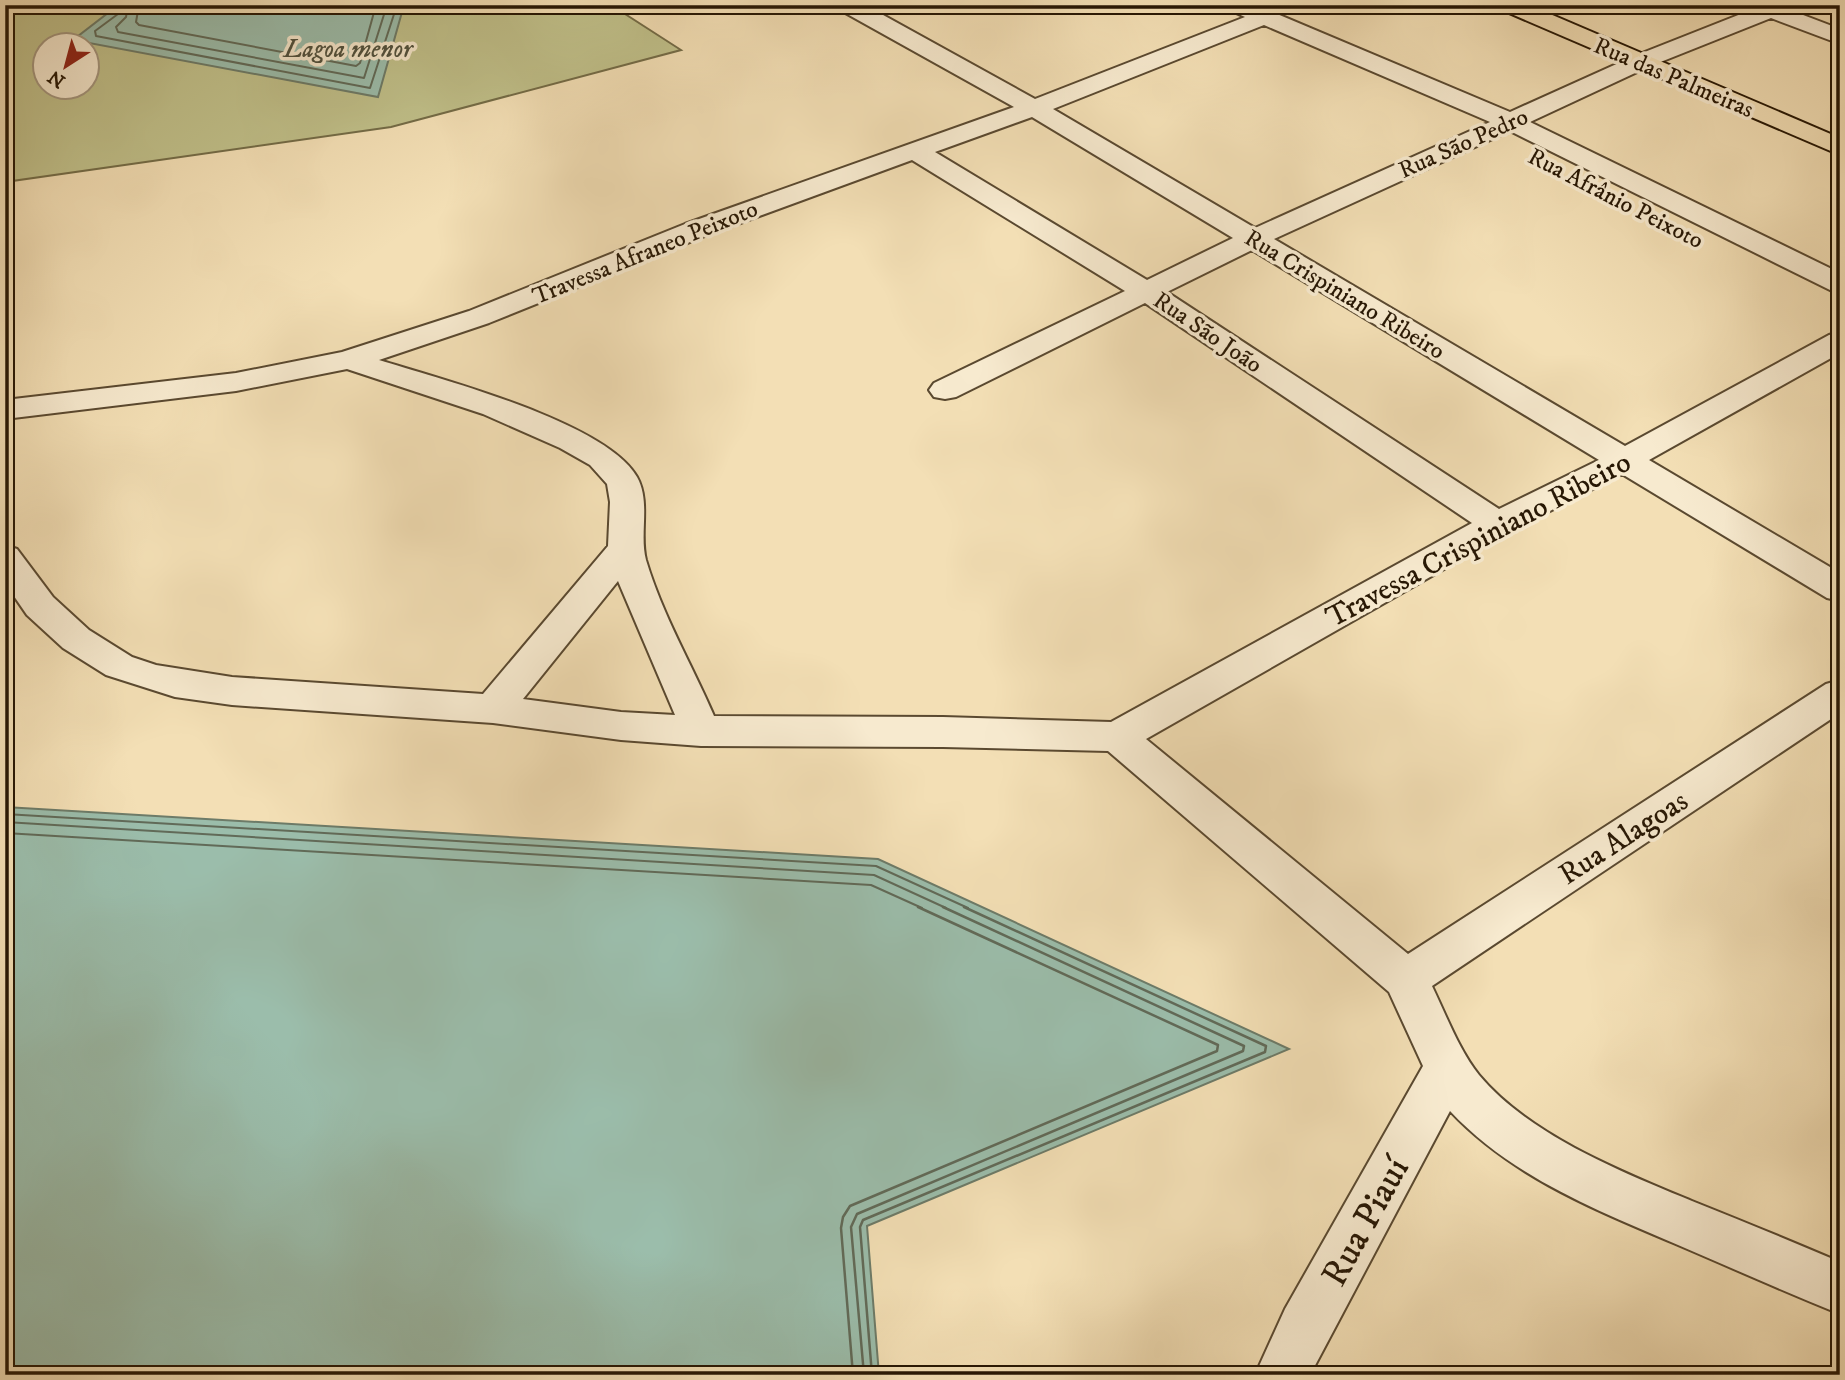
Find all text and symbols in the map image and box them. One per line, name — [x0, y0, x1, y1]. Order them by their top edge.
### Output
street label: Rua das Palmeiras — [1589, 31, 1758, 125]
north arrow — [32, 32, 102, 102]
water label: Lagoa menor — [282, 33, 414, 66]
text: N — [43, 64, 70, 92]
street label: Rua São Pedro — [1394, 102, 1533, 186]
street label: Rua Afrânio Peixoto — [1523, 142, 1708, 256]
street label: Travessa Afraneo Peixoto — [528, 194, 762, 312]
street label: Rua Crispiniano Ribeiro — [1239, 223, 1450, 367]
street label: Rua São João — [1147, 285, 1268, 380]
street label: Travessa Crispiniano Ribeiro — [1320, 444, 1638, 636]
street label: Rua Alagoas — [1552, 783, 1695, 894]
street label: Rua Piauí — [1312, 1147, 1422, 1295]

